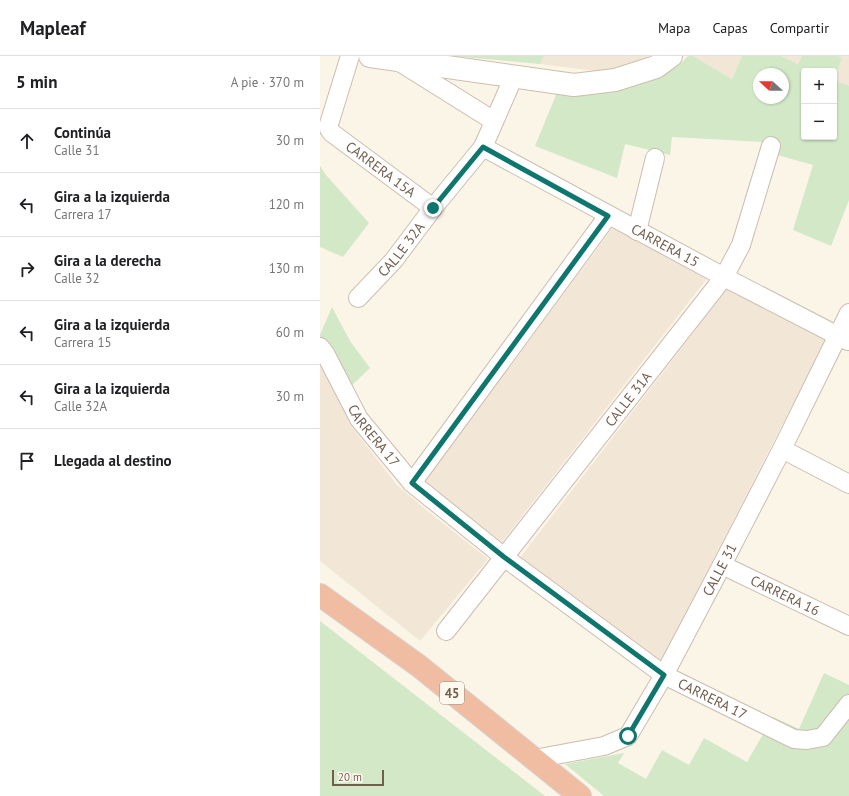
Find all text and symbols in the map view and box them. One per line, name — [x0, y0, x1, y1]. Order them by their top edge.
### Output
text: Mapleaf — [20, 16, 86, 40]
text: Mapa — [658, 19, 691, 37]
text: Capas — [713, 19, 748, 37]
text: Compartir — [770, 19, 829, 37]
north arrow — [753, 68, 789, 104]
map controls — [801, 68, 837, 140]
button: + — [801, 68, 837, 104]
text: 5 min — [16, 71, 57, 93]
text: A pie · 370 m — [231, 74, 304, 91]
button: − — [801, 104, 837, 140]
text: Continúa — [54, 123, 111, 142]
icon: ahead — [16, 130, 38, 152]
text: 30 m — [276, 132, 304, 149]
street label: CARRERA 15A — [342, 137, 420, 202]
text: Calle 31 — [54, 142, 100, 159]
text: Gira a la izquierda — [54, 187, 170, 206]
icon: left — [16, 194, 38, 216]
text: 120 m — [269, 196, 304, 213]
route end — [424, 199, 442, 217]
text: Carrera 17 — [54, 206, 112, 223]
street label: CALLE 32A — [374, 218, 429, 281]
street label: CARRERA 15 — [628, 220, 702, 271]
text: Gira a la derecha — [54, 251, 161, 270]
icon: right — [16, 258, 38, 280]
text: 130 m — [269, 260, 304, 277]
text: Calle 32 — [54, 270, 100, 287]
text: Gira a la izquierda — [54, 315, 170, 334]
icon: left — [16, 322, 38, 344]
text: 60 m — [276, 324, 304, 341]
text: Carrera 15 — [54, 334, 112, 351]
street label: CALLE 31A — [601, 367, 656, 430]
text: Gira a la izquierda — [54, 379, 170, 398]
icon: left — [16, 386, 38, 408]
text: 30 m — [276, 388, 304, 405]
text: Calle 32A — [54, 398, 107, 415]
street label: CARRERA 17 — [344, 401, 404, 470]
icon: arrive — [16, 450, 38, 472]
text: Llegada al destino — [54, 451, 172, 470]
street label: CALLE 31 — [698, 540, 741, 599]
street label: CARRERA 16 — [748, 571, 823, 620]
street label: CARRERA 17 — [675, 674, 750, 723]
road number: 45 — [440, 682, 464, 704]
route start — [619, 727, 637, 745]
scale bar — [332, 768, 384, 787]
text: 20 m — [338, 770, 362, 784]

